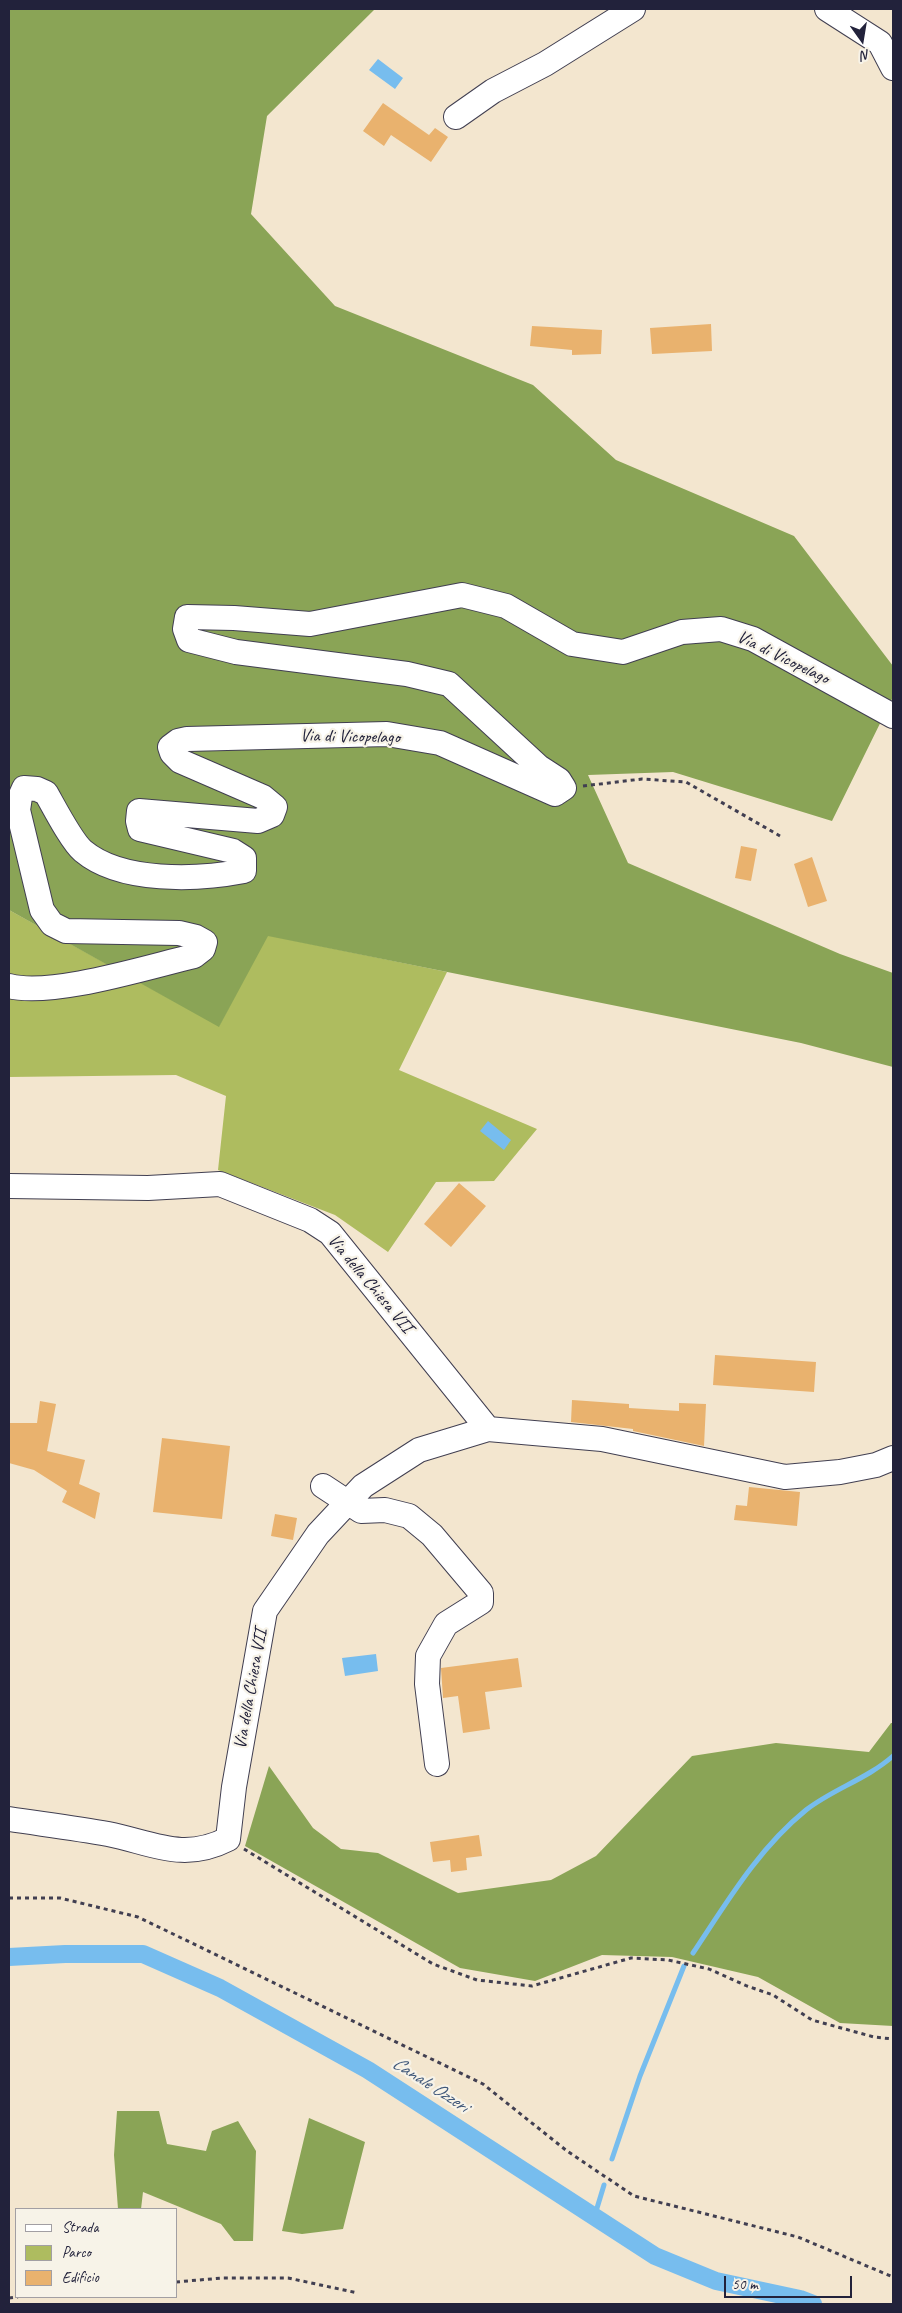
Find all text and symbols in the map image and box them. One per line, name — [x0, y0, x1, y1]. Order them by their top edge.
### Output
north arrow — [837, 15, 887, 65]
text: N — [859, 46, 872, 64]
street label: Via di Vicopelago — [733, 626, 833, 690]
street label: Via di Vicopelago — [300, 725, 400, 749]
street label: Via della Chiesa VII — [323, 1230, 417, 1338]
street label: Via della Chiesa VII — [230, 1627, 272, 1751]
water label: Canale Ozzeri — [388, 2052, 472, 2118]
legend — [15, 2208, 178, 2298]
text: Strada — [62, 2218, 98, 2237]
text: Parco — [62, 2243, 91, 2262]
scale bar — [727, 2266, 854, 2298]
text: Edificio — [62, 2268, 99, 2287]
text: 50 m — [732, 2275, 758, 2294]

